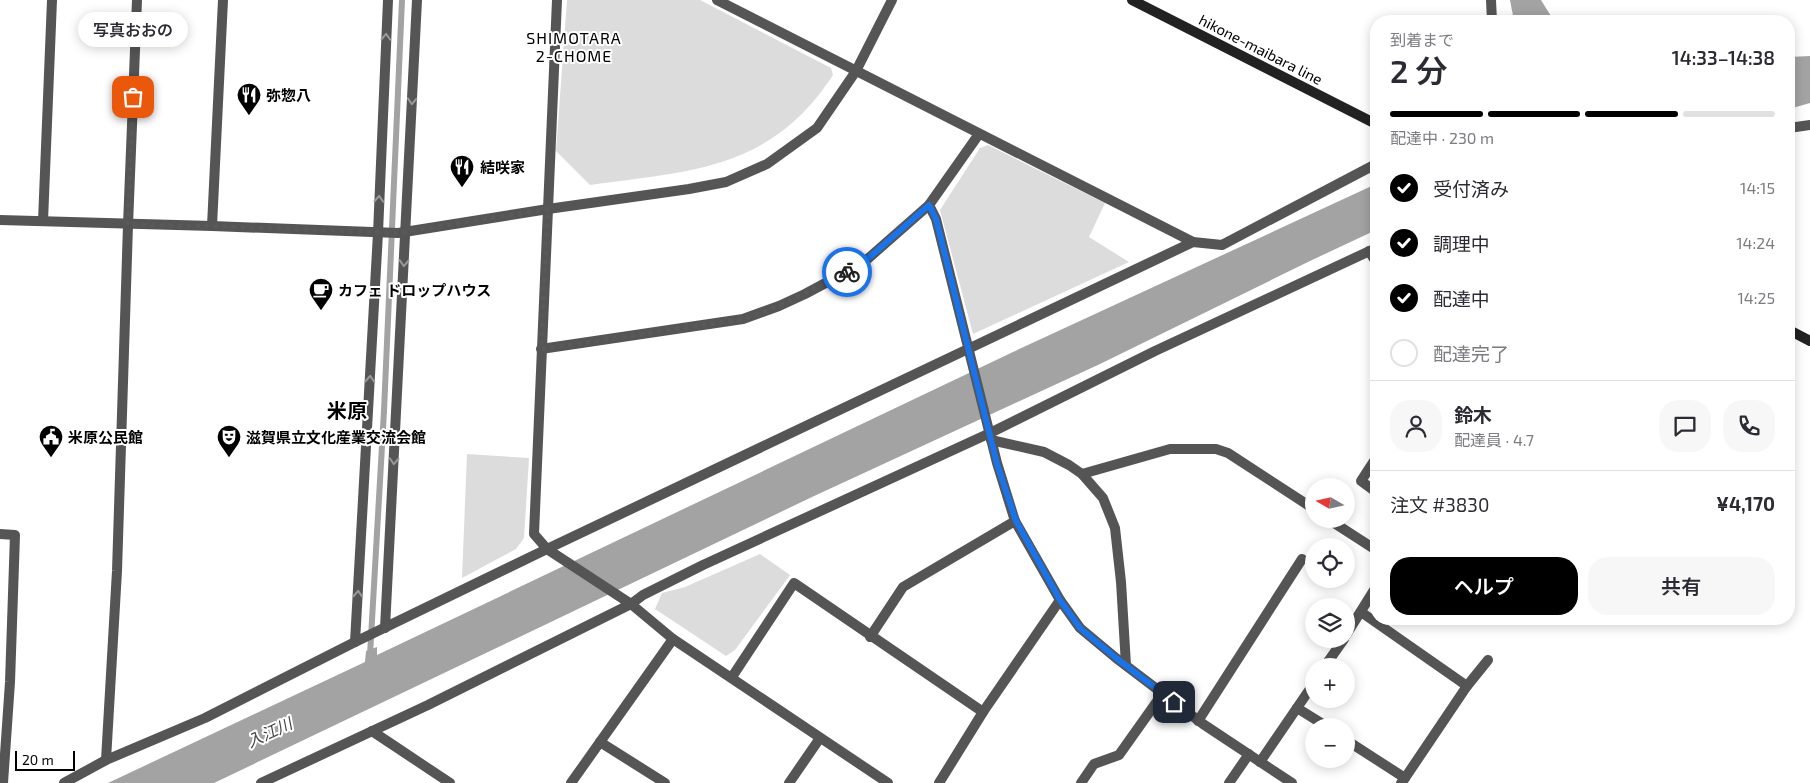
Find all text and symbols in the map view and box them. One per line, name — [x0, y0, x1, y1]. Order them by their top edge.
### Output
street label: hikone-maibara line — [1196, 10, 1326, 88]
callout: 写真おおの — [78, 12, 188, 47]
text: 写真おおの — [93, 20, 173, 39]
district label: SHIMOTARA 2-CHOME — [526, 28, 622, 65]
text: 到着まで — [1390, 30, 1454, 49]
one-way arrow — [381, 33, 392, 41]
text: 14:33–14:38 — [1672, 46, 1775, 69]
text: 2 分 — [1390, 51, 1447, 89]
pin — [112, 76, 154, 118]
restaurant icon: 弥惣八 — [236, 82, 262, 116]
icon: bag — [119, 83, 147, 111]
place label: 弥惣八 — [266, 86, 311, 104]
one-way arrow — [406, 97, 417, 105]
text: 配達中 · 230 m — [1390, 128, 1494, 147]
restaurant icon: 結咲家 — [449, 154, 475, 188]
place label: 結咲家 — [480, 158, 525, 176]
icon: check — [1390, 174, 1418, 202]
text: 受付済み — [1433, 177, 1509, 200]
text: 14:15 — [1740, 178, 1775, 197]
one-way arrow — [373, 195, 384, 203]
icon: check — [1390, 229, 1418, 257]
text: 調理中 — [1433, 232, 1490, 255]
text: 14:24 — [1736, 233, 1775, 252]
courier — [822, 247, 872, 297]
icon: bike — [833, 258, 861, 286]
one-way arrow — [398, 260, 409, 268]
cafe icon: カフェ ドロップハウス — [308, 277, 334, 311]
place label: カフェ ドロップハウス — [338, 281, 491, 299]
icon: check — [1390, 284, 1418, 312]
text: 配達中 — [1433, 287, 1490, 310]
text: 14:25 — [1737, 288, 1775, 307]
text: 配達完了 — [1433, 342, 1509, 365]
one-way arrow — [364, 375, 375, 383]
district label: 米原 — [327, 398, 367, 422]
button: person — [1390, 400, 1442, 452]
button: chat — [1659, 400, 1711, 452]
button: phone — [1723, 400, 1775, 452]
text: 鈴木 — [1454, 403, 1492, 426]
public building icon: 米原公民館 — [38, 424, 64, 458]
theatre icon: 滋賀県立文化産業交流会館 — [216, 424, 242, 458]
place label: 米原公民館 — [68, 428, 143, 446]
place label: 滋賀県立文化産業交流会館 — [246, 428, 426, 446]
text: 配達員 · 4.7 — [1454, 430, 1534, 449]
one-way arrow — [388, 457, 399, 465]
north arrow — [1305, 478, 1355, 528]
map controls — [1305, 478, 1355, 768]
text: ¥4,170 — [1716, 492, 1775, 515]
text: 注文 #3830 — [1390, 493, 1489, 516]
button: locate — [1305, 538, 1355, 588]
button: ヘルプ — [1390, 557, 1578, 615]
button: 共有 — [1588, 557, 1775, 615]
one-way arrow — [353, 589, 364, 597]
button: layers — [1305, 598, 1355, 648]
button: + — [1305, 658, 1355, 708]
pin — [1153, 681, 1195, 723]
icon: home — [1160, 688, 1188, 716]
water label: 入江川 — [243, 712, 297, 751]
button: − — [1305, 718, 1355, 768]
scale bar — [15, 748, 75, 771]
text: 20 m — [22, 751, 54, 768]

